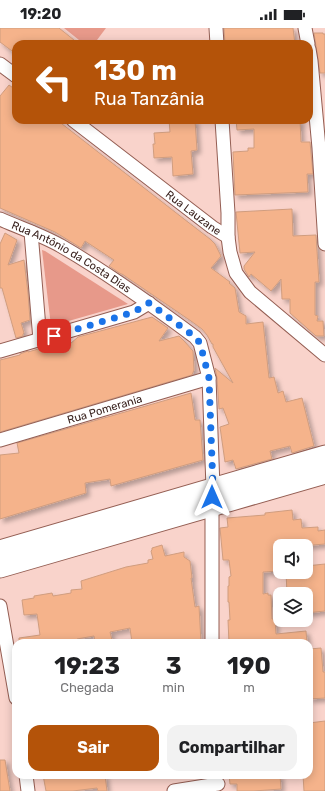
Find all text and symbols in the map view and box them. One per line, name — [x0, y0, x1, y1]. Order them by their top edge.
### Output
text: 19:20 — [20, 5, 61, 23]
text: 130 m — [94, 54, 177, 87]
icon: left — [28, 56, 80, 108]
text: Rua Tanzânia — [94, 88, 204, 110]
street label: Rua Lauzane — [163, 188, 223, 238]
street label: Rua Antônio da Costa Dias — [10, 219, 134, 296]
pin — [37, 319, 71, 353]
icon: arrive — [43, 325, 65, 347]
street label: Rua Pomerania — [66, 392, 144, 427]
position arrow — [191, 476, 233, 518]
map controls — [273, 539, 313, 627]
button: sound — [273, 539, 313, 579]
button: layers — [273, 587, 313, 627]
text: 19:23 — [54, 652, 120, 680]
text: 3 — [166, 652, 181, 680]
text: 190 — [227, 652, 271, 680]
text: Chegada — [60, 680, 114, 695]
text: min — [162, 680, 185, 695]
text: m — [243, 680, 255, 695]
button: Sair — [28, 725, 159, 771]
button: Compartilhar — [167, 725, 297, 771]

